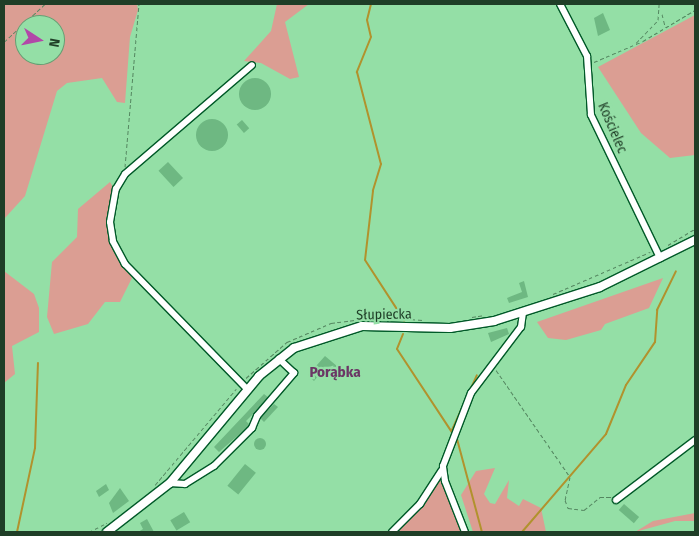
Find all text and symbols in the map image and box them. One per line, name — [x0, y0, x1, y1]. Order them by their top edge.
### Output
north arrow — [15, 15, 65, 65]
text: N — [45, 37, 63, 48]
street label: Kościelec — [594, 100, 630, 156]
street label: Słupiecka — [356, 306, 412, 324]
district label: Porąbka — [309, 364, 361, 382]

